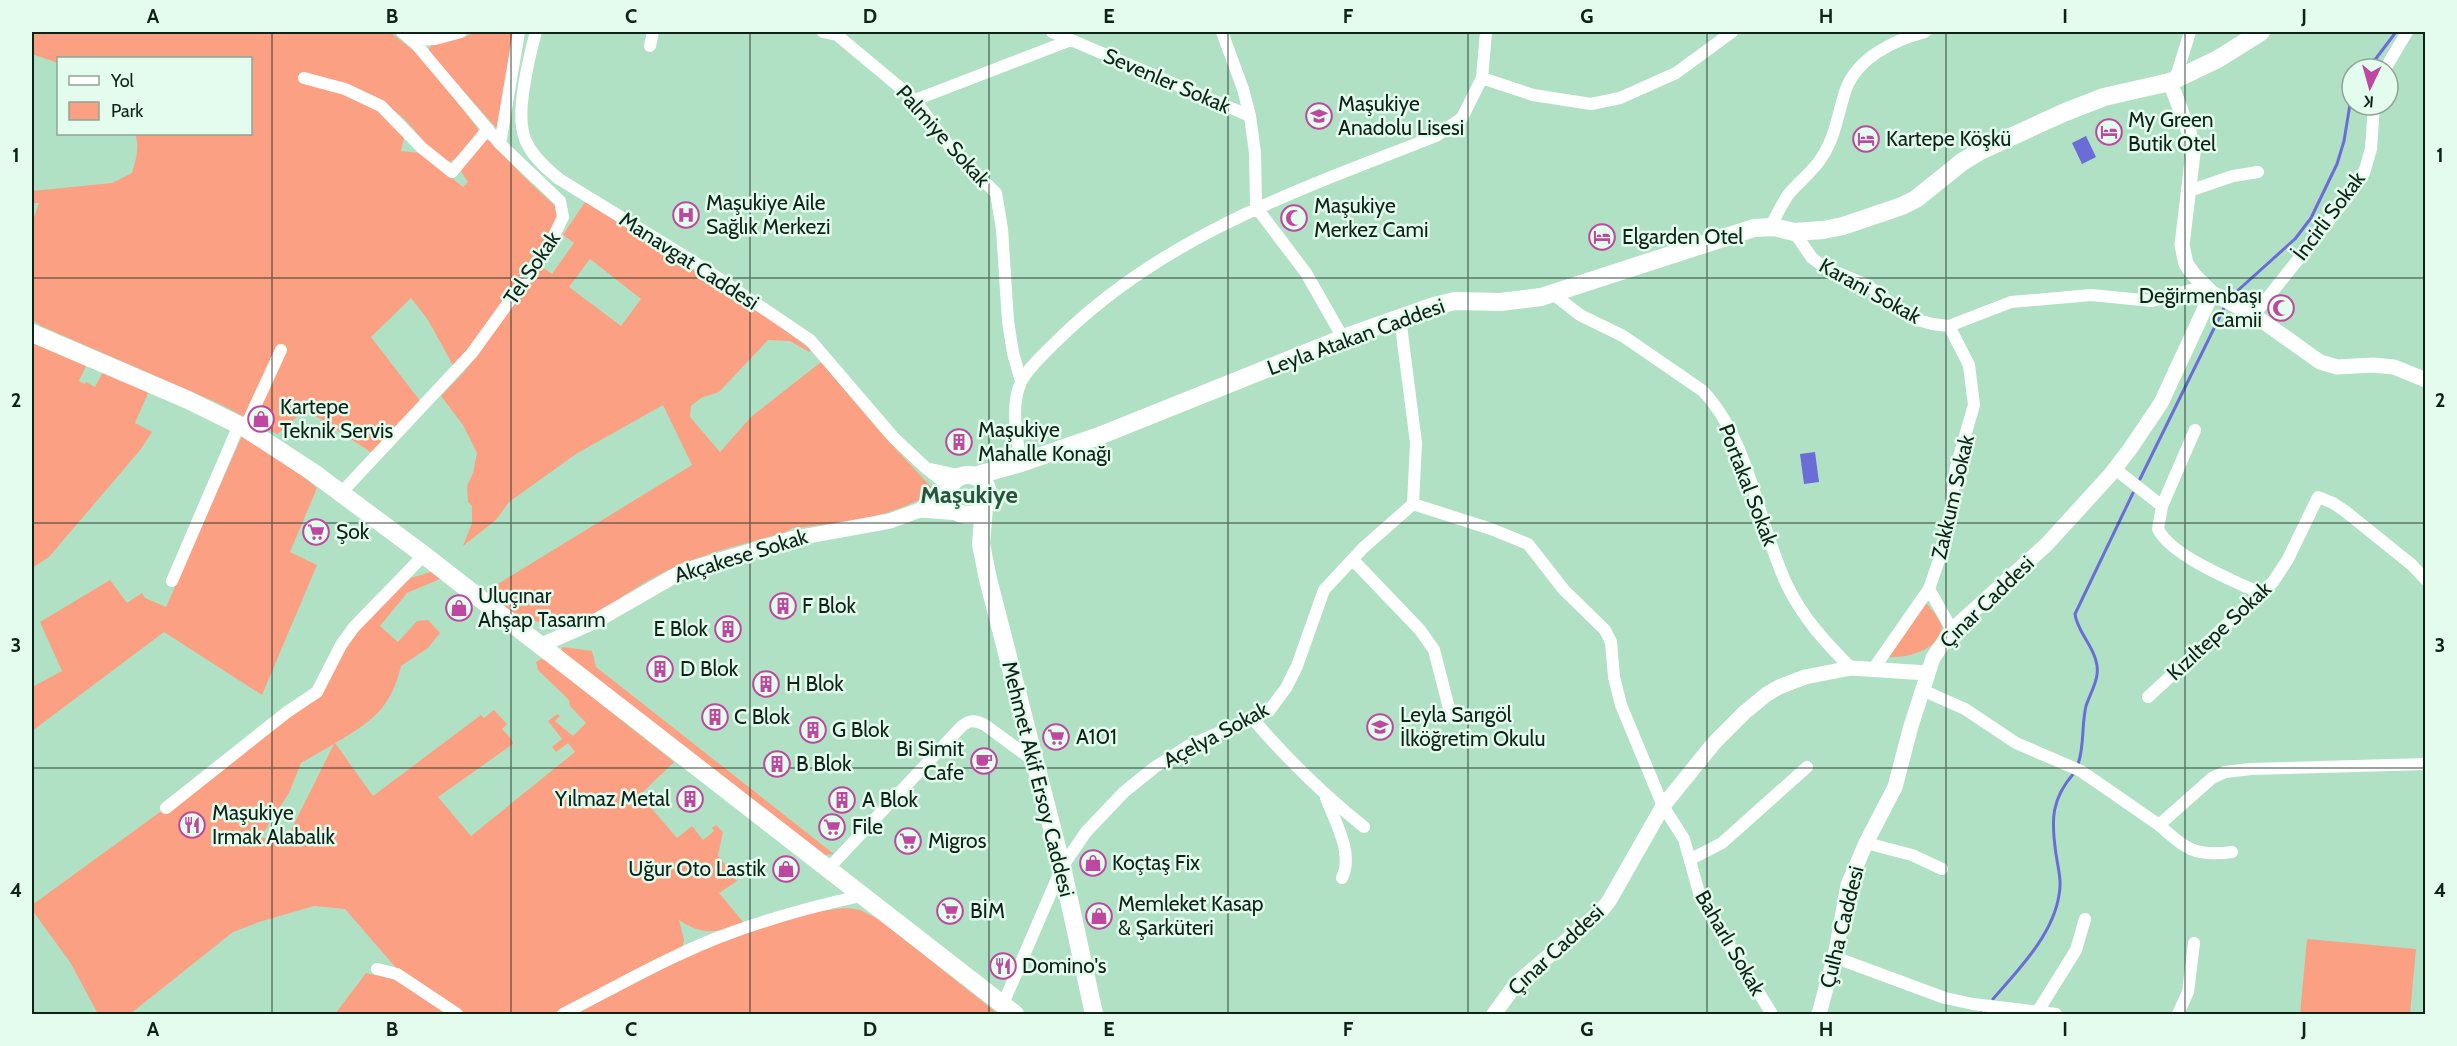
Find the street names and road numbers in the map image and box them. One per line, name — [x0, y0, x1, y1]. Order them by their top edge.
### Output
street label: Sevenler Sokak — [1100, 43, 1235, 119]
street label: Palmiye Sokak — [891, 80, 996, 192]
street label: İncirli Sokak — [2287, 166, 2370, 265]
street label: Manavgat Caddesi — [615, 206, 764, 315]
street label: Tel Sokak — [498, 226, 565, 309]
street label: Karani Sokak — [1815, 252, 1926, 329]
street label: Leyla Atakan Caddesi — [1264, 293, 1448, 380]
street label: Portakal Sokak — [1714, 420, 1783, 550]
street label: Zakkum Sokak — [1926, 432, 1979, 562]
street label: Akçakese Sokak — [671, 523, 811, 588]
street label: Çınar Caddesi — [1934, 550, 2039, 653]
street label: Kızıltepe Sokak — [2161, 576, 2276, 685]
street label: Mehmet Akif Ersoy Caddesi — [997, 658, 1080, 899]
street label: Açelya Sokak — [1159, 696, 1273, 773]
street label: Çulha Caddesi — [1814, 863, 1869, 991]
street label: Baharlı Sokak — [1690, 886, 1771, 1000]
street label: Çınar Caddesi — [1503, 899, 1609, 1000]

